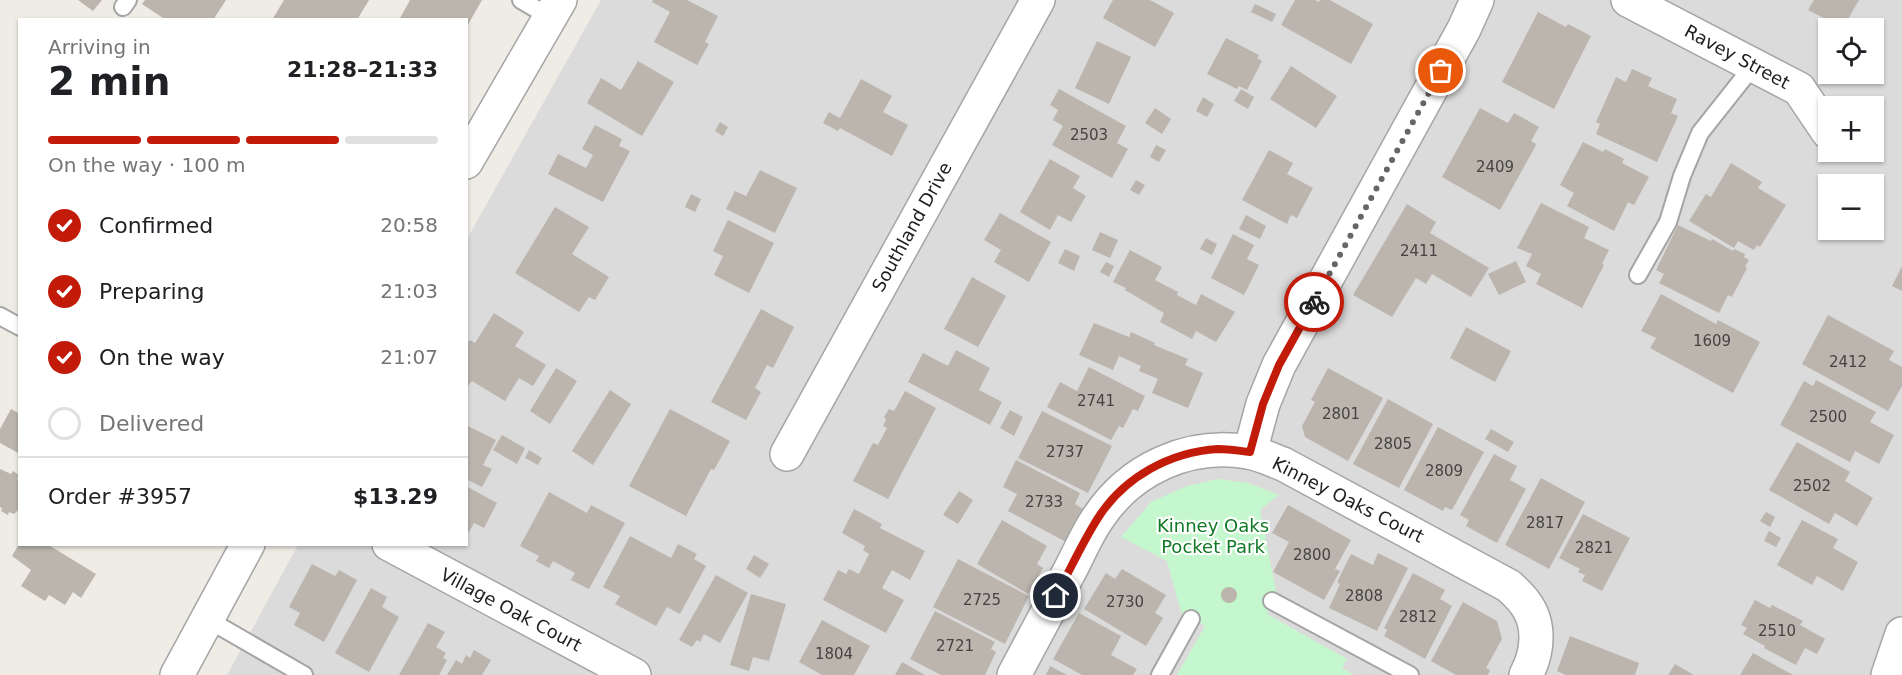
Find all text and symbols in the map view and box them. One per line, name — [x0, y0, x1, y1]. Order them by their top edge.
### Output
map controls — [1818, 18, 1884, 240]
button: locate — [1818, 18, 1884, 84]
street label: Ravey Street — [1681, 20, 1793, 93]
text: Arriving in — [48, 35, 151, 59]
pin — [1415, 45, 1466, 96]
icon: bag — [1424, 54, 1457, 87]
text: 21:28–21:33 — [287, 57, 438, 82]
text: 2 min — [48, 59, 170, 104]
button: + — [1818, 96, 1884, 162]
house number: 2503 — [1070, 126, 1108, 144]
text: On the way · 100 m — [48, 153, 246, 177]
street label: Southland Drive — [867, 158, 956, 295]
house number: 2409 — [1476, 158, 1514, 176]
button: − — [1818, 174, 1884, 240]
icon: check — [48, 209, 81, 242]
text: Confirmed — [99, 213, 213, 238]
text: 20:58 — [380, 213, 438, 237]
house number: 2411 — [1400, 242, 1438, 260]
courier — [1284, 272, 1344, 332]
icon: check — [48, 275, 81, 308]
text: Preparing — [99, 279, 205, 304]
text: 21:03 — [380, 279, 438, 303]
icon: bike — [1298, 286, 1331, 319]
house number: 1609 — [1693, 332, 1731, 350]
icon: check — [48, 341, 81, 374]
text: On the way — [99, 345, 225, 370]
text: 21:07 — [380, 345, 438, 369]
house number: 2412 — [1829, 353, 1867, 371]
house number: 2741 — [1077, 392, 1115, 410]
house number: 2801 — [1322, 405, 1360, 423]
house number: 2500 — [1809, 408, 1847, 426]
text: Delivered — [99, 411, 204, 436]
house number: 2805 — [1374, 435, 1412, 453]
house number: 2737 — [1046, 443, 1084, 461]
street label: Kinney Oaks Court — [1269, 452, 1428, 547]
house number: 2809 — [1425, 462, 1463, 480]
house number: 2502 — [1793, 477, 1831, 495]
text: Order #3957 — [48, 484, 192, 509]
text: $13.29 — [353, 484, 438, 509]
house number: 2733 — [1025, 493, 1063, 511]
house number: 2817 — [1526, 514, 1564, 532]
park label: Kinney Oaks Pocket Park — [1157, 515, 1269, 557]
house number: 2821 — [1575, 539, 1613, 557]
house number: 2800 — [1293, 546, 1331, 564]
street label: Village Oak Court — [437, 563, 585, 656]
pin — [1030, 570, 1081, 621]
icon: home — [1039, 579, 1072, 612]
house number: 2808 — [1345, 587, 1383, 605]
house number: 2725 — [963, 591, 1001, 609]
house number: 2730 — [1106, 593, 1144, 611]
house number: 2812 — [1399, 608, 1437, 626]
house number: 2510 — [1758, 622, 1796, 640]
house number: 2721 — [936, 637, 974, 655]
house number: 1804 — [815, 645, 853, 663]

